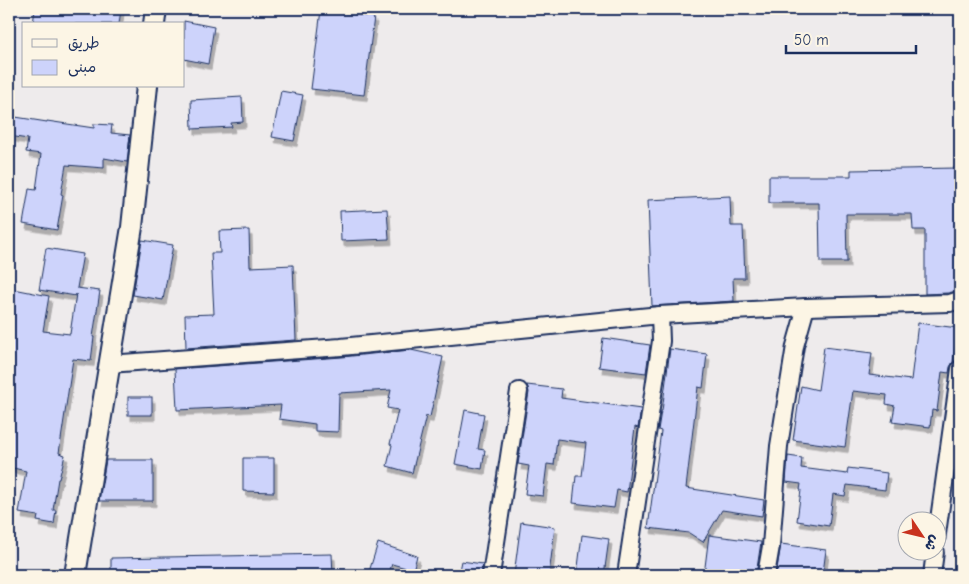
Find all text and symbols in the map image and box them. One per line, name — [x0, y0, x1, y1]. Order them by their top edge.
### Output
legend — [22, 22, 185, 88]
scale bar — [786, 22, 916, 54]
text: 50 m — [794, 31, 829, 49]
text: طريق — [68, 34, 100, 52]
text: مبنى — [68, 58, 96, 77]
north arrow — [896, 512, 946, 562]
text: ش — [921, 532, 944, 554]

